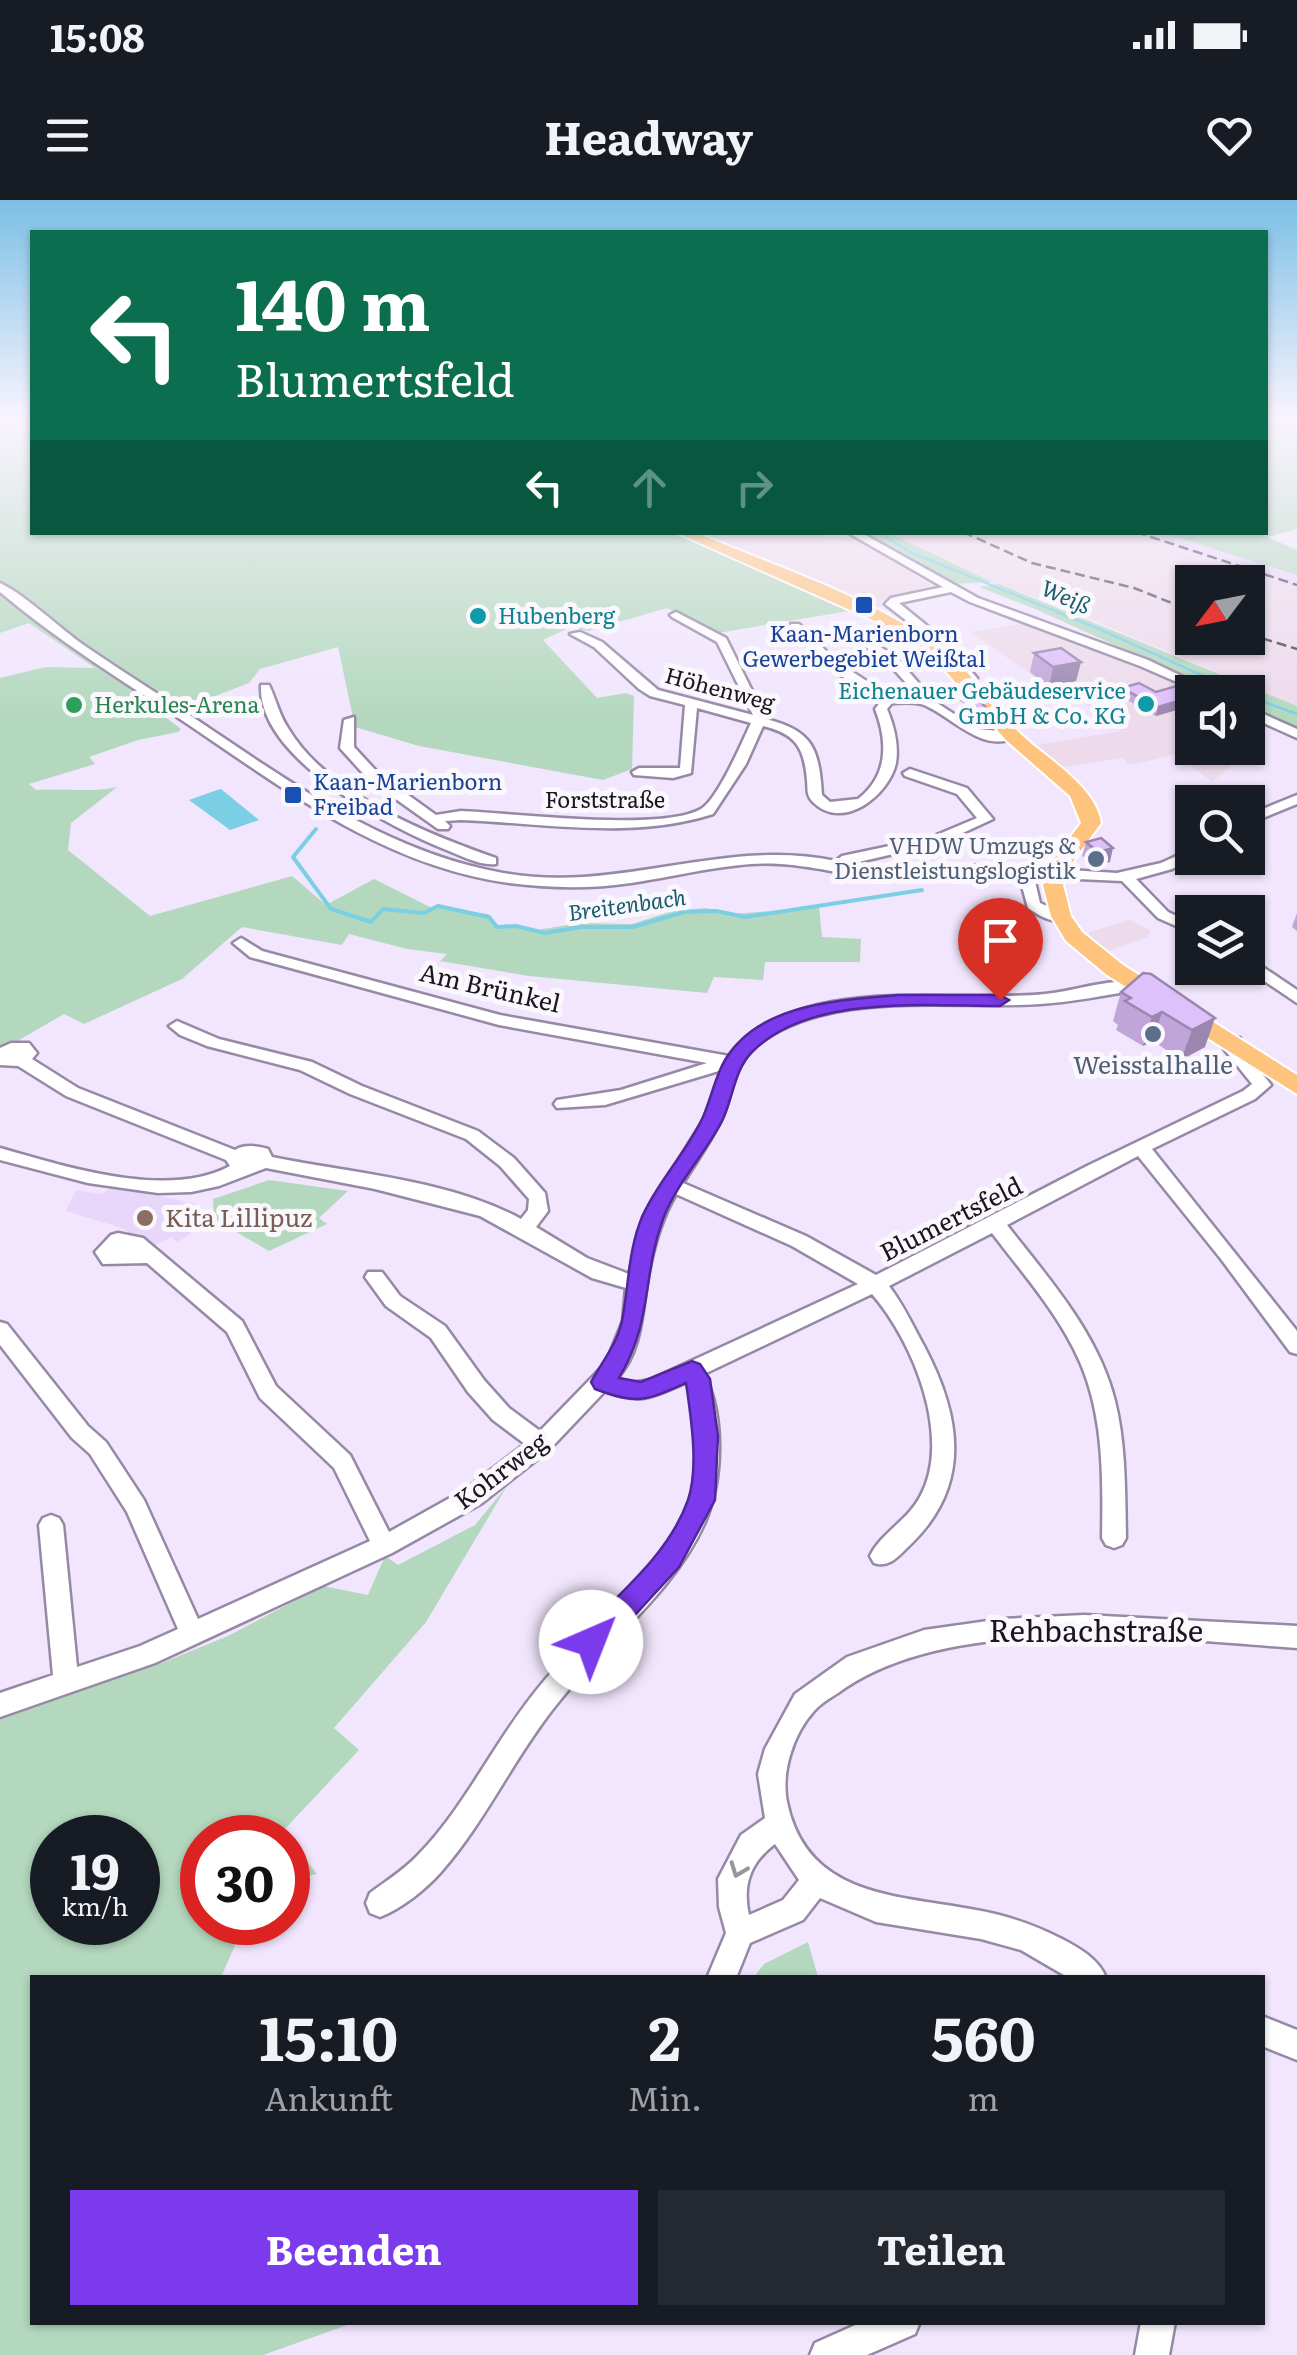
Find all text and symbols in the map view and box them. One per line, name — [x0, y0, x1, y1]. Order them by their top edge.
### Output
text: 15:08 — [50, 7, 145, 64]
text: Headway — [544, 102, 753, 169]
icon: menu — [40, 108, 95, 163]
icon: heart — [1202, 108, 1257, 163]
text: 140 m — [235, 249, 430, 353]
icon: left — [70, 270, 200, 400]
text: Blumertsfeld — [235, 344, 515, 411]
icon: left — [517, 460, 572, 515]
icon: ahead — [622, 460, 677, 515]
icon: right — [727, 460, 782, 515]
north arrow — [1175, 565, 1265, 655]
map controls — [1175, 565, 1265, 985]
water label: Weiß — [1036, 570, 1097, 621]
marker: Kaan-Marienborn Gewerbegebiet Weißtal — [853, 594, 875, 616]
place label: Hubenberg — [498, 598, 616, 631]
marker: Hubenberg — [467, 605, 489, 627]
place label: Kaan-Marienborn Gewerbegebiet Weißtal — [742, 616, 986, 674]
street label: Höhenweg — [662, 657, 780, 718]
place label: Eichenauer Gebäudeservice GmbH & Co. KG — [838, 673, 1126, 731]
button: sound — [1175, 675, 1265, 765]
place label: Herkules-Arena — [94, 687, 260, 720]
marker: Eichenauer Gebäudeservice GmbH & Co. KG — [1135, 693, 1157, 715]
marker: Herkules-Arena — [63, 694, 85, 716]
place label: Kaan-Marienborn Freibad — [313, 764, 502, 822]
street label: Forststraße — [545, 782, 665, 815]
marker: Kaan-Marienborn Freibad — [282, 784, 304, 806]
button: search — [1175, 785, 1265, 875]
place label: VHDW Umzugs & Dienstleistungslogistik — [834, 828, 1077, 886]
marker: VHDW Umzugs & Dienstleistungslogistik — [1085, 848, 1107, 870]
water label: Breitenbach — [566, 879, 688, 928]
button: layers — [1175, 895, 1265, 985]
pin — [958, 898, 1043, 1001]
icon: arrive — [973, 913, 1028, 968]
street label: Am Brünkel — [416, 952, 565, 1021]
marker: Weisstalhalle — [1142, 1023, 1164, 1045]
place label: Weisstalhalle — [1073, 1045, 1233, 1082]
street label: Blumertsfeld — [873, 1166, 1028, 1269]
place label: Kita Lillipuz — [165, 1198, 312, 1235]
marker: Kita Lillipuz — [134, 1207, 156, 1229]
street label: Kohrweg — [446, 1422, 555, 1517]
position arrow — [539, 1590, 643, 1694]
street label: Rehbachstraße — [989, 1607, 1203, 1651]
speed limit sign: 30 — [180, 1815, 310, 1945]
text: 19 — [70, 1831, 120, 1905]
one-way arrow — [730, 1861, 750, 1878]
text: km/h — [62, 1887, 128, 1924]
text: 15:10 — [259, 1990, 398, 2079]
text: 2 — [649, 1990, 681, 2079]
text: 560 — [931, 1990, 1036, 2079]
text: Ankunft — [265, 2073, 393, 2121]
text: Min. — [628, 2073, 702, 2121]
text: m — [968, 2073, 999, 2121]
button: Beenden — [70, 2190, 638, 2305]
button: Teilen — [658, 2190, 1225, 2305]

